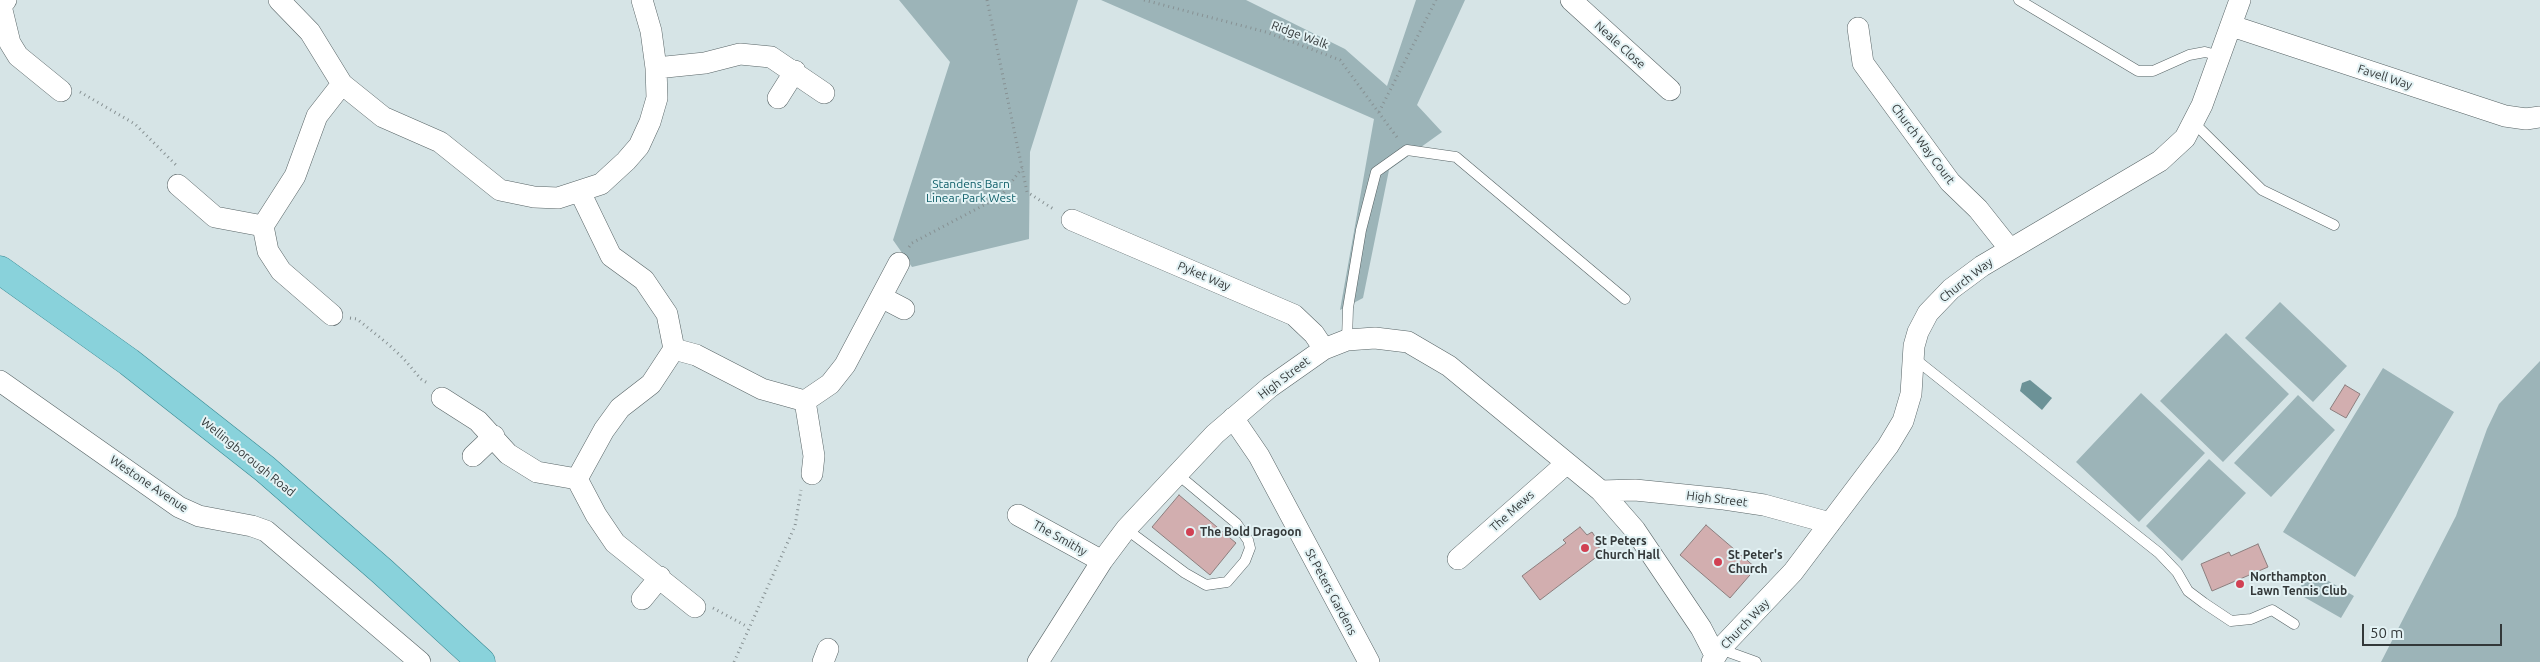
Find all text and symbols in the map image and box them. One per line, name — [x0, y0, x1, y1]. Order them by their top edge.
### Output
street label: Ridge Walk — [1269, 18, 1331, 52]
street label: Neale Close — [1592, 18, 1648, 72]
street label: Favell Way — [2356, 61, 2414, 93]
street label: Church Way Court — [1888, 101, 1958, 187]
park label: Standens Barn Linear Park West — [926, 177, 1016, 205]
street label: Church Way — [1937, 255, 1995, 305]
street label: Pyket Way — [1175, 258, 1233, 294]
street label: High Street — [1255, 354, 1313, 402]
street label: Wellingborough Road — [198, 415, 298, 499]
street label: Westone Avenue — [107, 453, 191, 515]
street label: The Mews — [1487, 487, 1537, 535]
street label: High Street — [1686, 488, 1748, 510]
street label: The Smithy — [1030, 517, 1090, 559]
place label: The Bold Dragoon — [1200, 525, 1301, 539]
marker: The Bold Dragoon — [1184, 526, 1196, 538]
place label: St Peters Church Hall — [1595, 534, 1660, 562]
marker: St Peters Church Hall — [1579, 542, 1591, 554]
street label: St Peters Gardens — [1302, 546, 1360, 638]
place label: St Peter's Church — [1728, 548, 1783, 576]
marker: St Peter's Church — [1712, 556, 1724, 568]
place label: Northampton Lawn Tennis Club — [2250, 570, 2347, 598]
marker: Northampton Lawn Tennis Club — [2234, 578, 2246, 590]
street label: Church Way — [1718, 596, 1772, 652]
scale bar — [2365, 614, 2505, 646]
text: 50 m — [2370, 624, 2403, 641]

